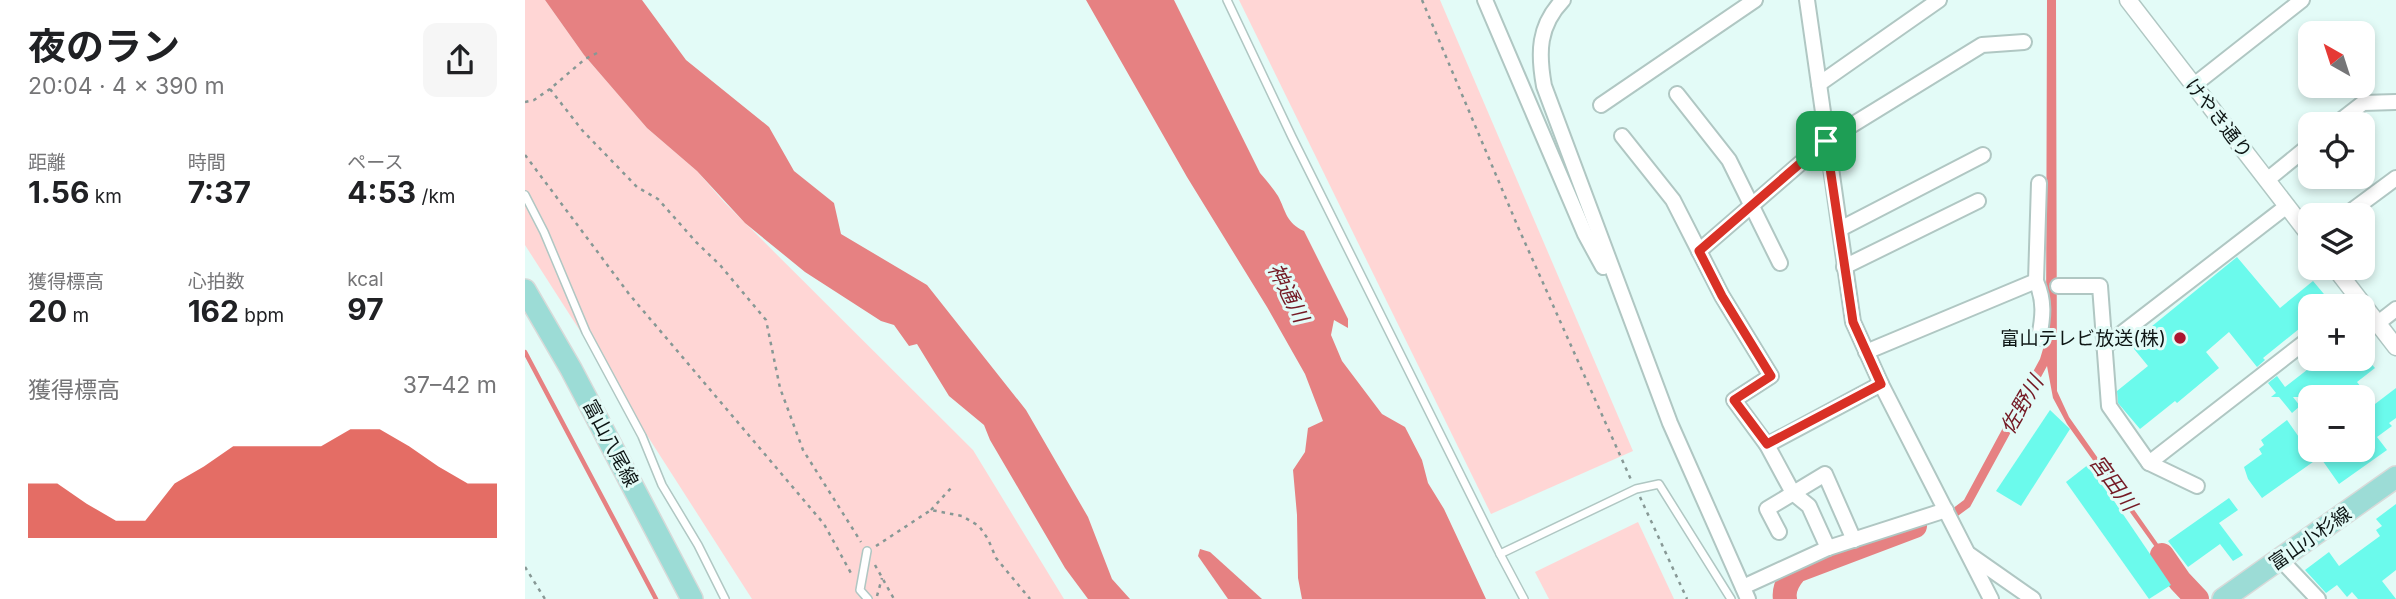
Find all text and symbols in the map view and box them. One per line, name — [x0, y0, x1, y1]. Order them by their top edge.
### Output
north arrow — [2298, 21, 2375, 98]
map controls — [2298, 21, 2375, 462]
text: 夜のラン — [28, 23, 180, 69]
button: share — [423, 23, 497, 97]
text: 20:04 · 4 × 390 m — [28, 72, 225, 100]
street label: けやき通り — [2180, 74, 2257, 163]
pin — [1796, 111, 1856, 171]
button: locate — [2298, 112, 2375, 189]
icon: arrive — [1807, 122, 1845, 160]
text: 距離 — [28, 151, 66, 174]
text: 時間 — [188, 151, 226, 174]
text: ペース — [347, 151, 403, 174]
text: 1.56 — [28, 174, 89, 210]
text: 7:37 — [188, 174, 251, 210]
text: 4:53 — [347, 174, 416, 210]
text: km — [89, 185, 122, 208]
text: /km — [416, 185, 455, 208]
button: layers — [2298, 203, 2375, 280]
water label: 神通川 — [1263, 259, 1315, 328]
text: kcal — [347, 268, 384, 291]
text: 獲得標高 — [28, 270, 104, 293]
text: 心拍数 — [188, 270, 245, 293]
text: 97 — [347, 291, 384, 327]
text: 20 — [28, 293, 67, 329]
text: 162 — [188, 293, 239, 329]
button: + — [2298, 294, 2375, 371]
text: m — [67, 304, 89, 327]
text: bpm — [239, 304, 284, 327]
place label: 富山テレビ放送(株) — [2000, 327, 2166, 350]
marker: 富山テレビ放送(株) — [2172, 330, 2188, 346]
water label: 佐野川 — [1995, 369, 2049, 438]
text: 37–42 m — [403, 371, 497, 399]
text: 獲得標高 — [28, 376, 120, 404]
button: − — [2298, 385, 2375, 462]
street label: 富山八尾線 — [578, 396, 643, 491]
water label: 宮田川 — [2085, 450, 2143, 517]
street label: 富山小杉線 — [2265, 502, 2356, 575]

